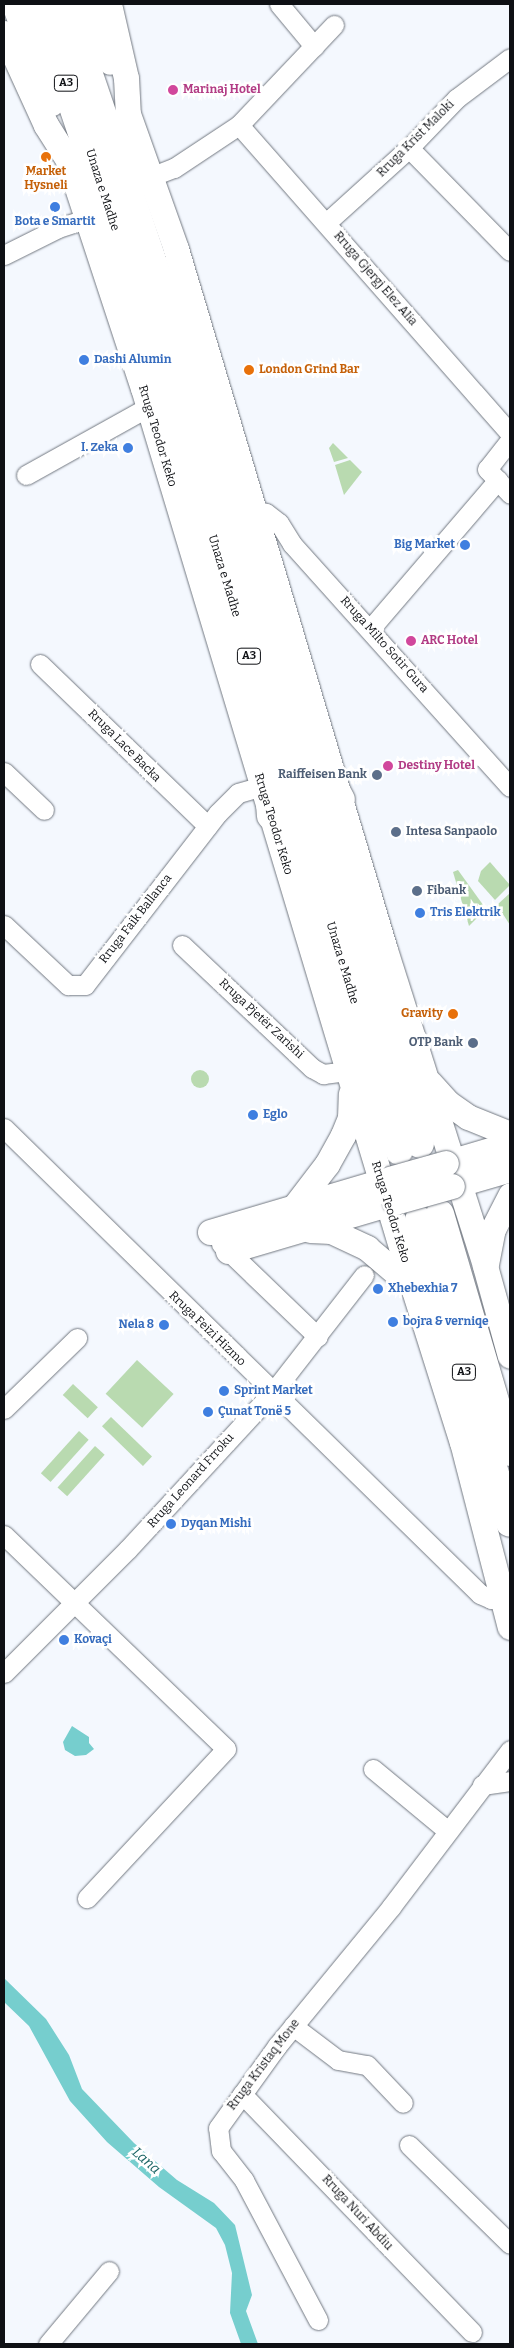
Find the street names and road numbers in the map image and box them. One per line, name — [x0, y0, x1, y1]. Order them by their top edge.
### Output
road number: A3 — [54, 75, 78, 92]
street label: Rruga Krist Maloki — [374, 97, 458, 181]
street label: Unaza e Madhe — [82, 147, 122, 233]
street label: Rruga Gjergj Elez Alia — [330, 229, 420, 329]
street label: Rruga Teodor Keko — [135, 384, 179, 488]
street label: Unaza e Madhe — [205, 533, 243, 619]
street label: Rruga Milto Sotir Gura — [337, 594, 431, 696]
road number: A3 — [236, 648, 262, 664]
street label: Rruga Lace Backa — [85, 707, 163, 785]
street label: Rruga Teodor Keko — [251, 772, 295, 876]
street label: Rruga Faik Ballanca — [97, 872, 175, 966]
street label: Unaza e Madhe — [323, 920, 361, 1006]
street label: Rruga Pjetër Zarishi — [216, 976, 306, 1062]
street label: Rruga Teodor Keko — [368, 1160, 412, 1264]
street label: Rruga Feizi Hizmo — [166, 1289, 248, 1369]
road number: A3 — [452, 1364, 476, 1380]
street label: Rruga Leonard Frroku — [145, 1431, 237, 1531]
street label: Rruga Kristaq Mone — [225, 2017, 303, 2113]
street label: Rruga Nuri Abdiu — [319, 2172, 395, 2254]

